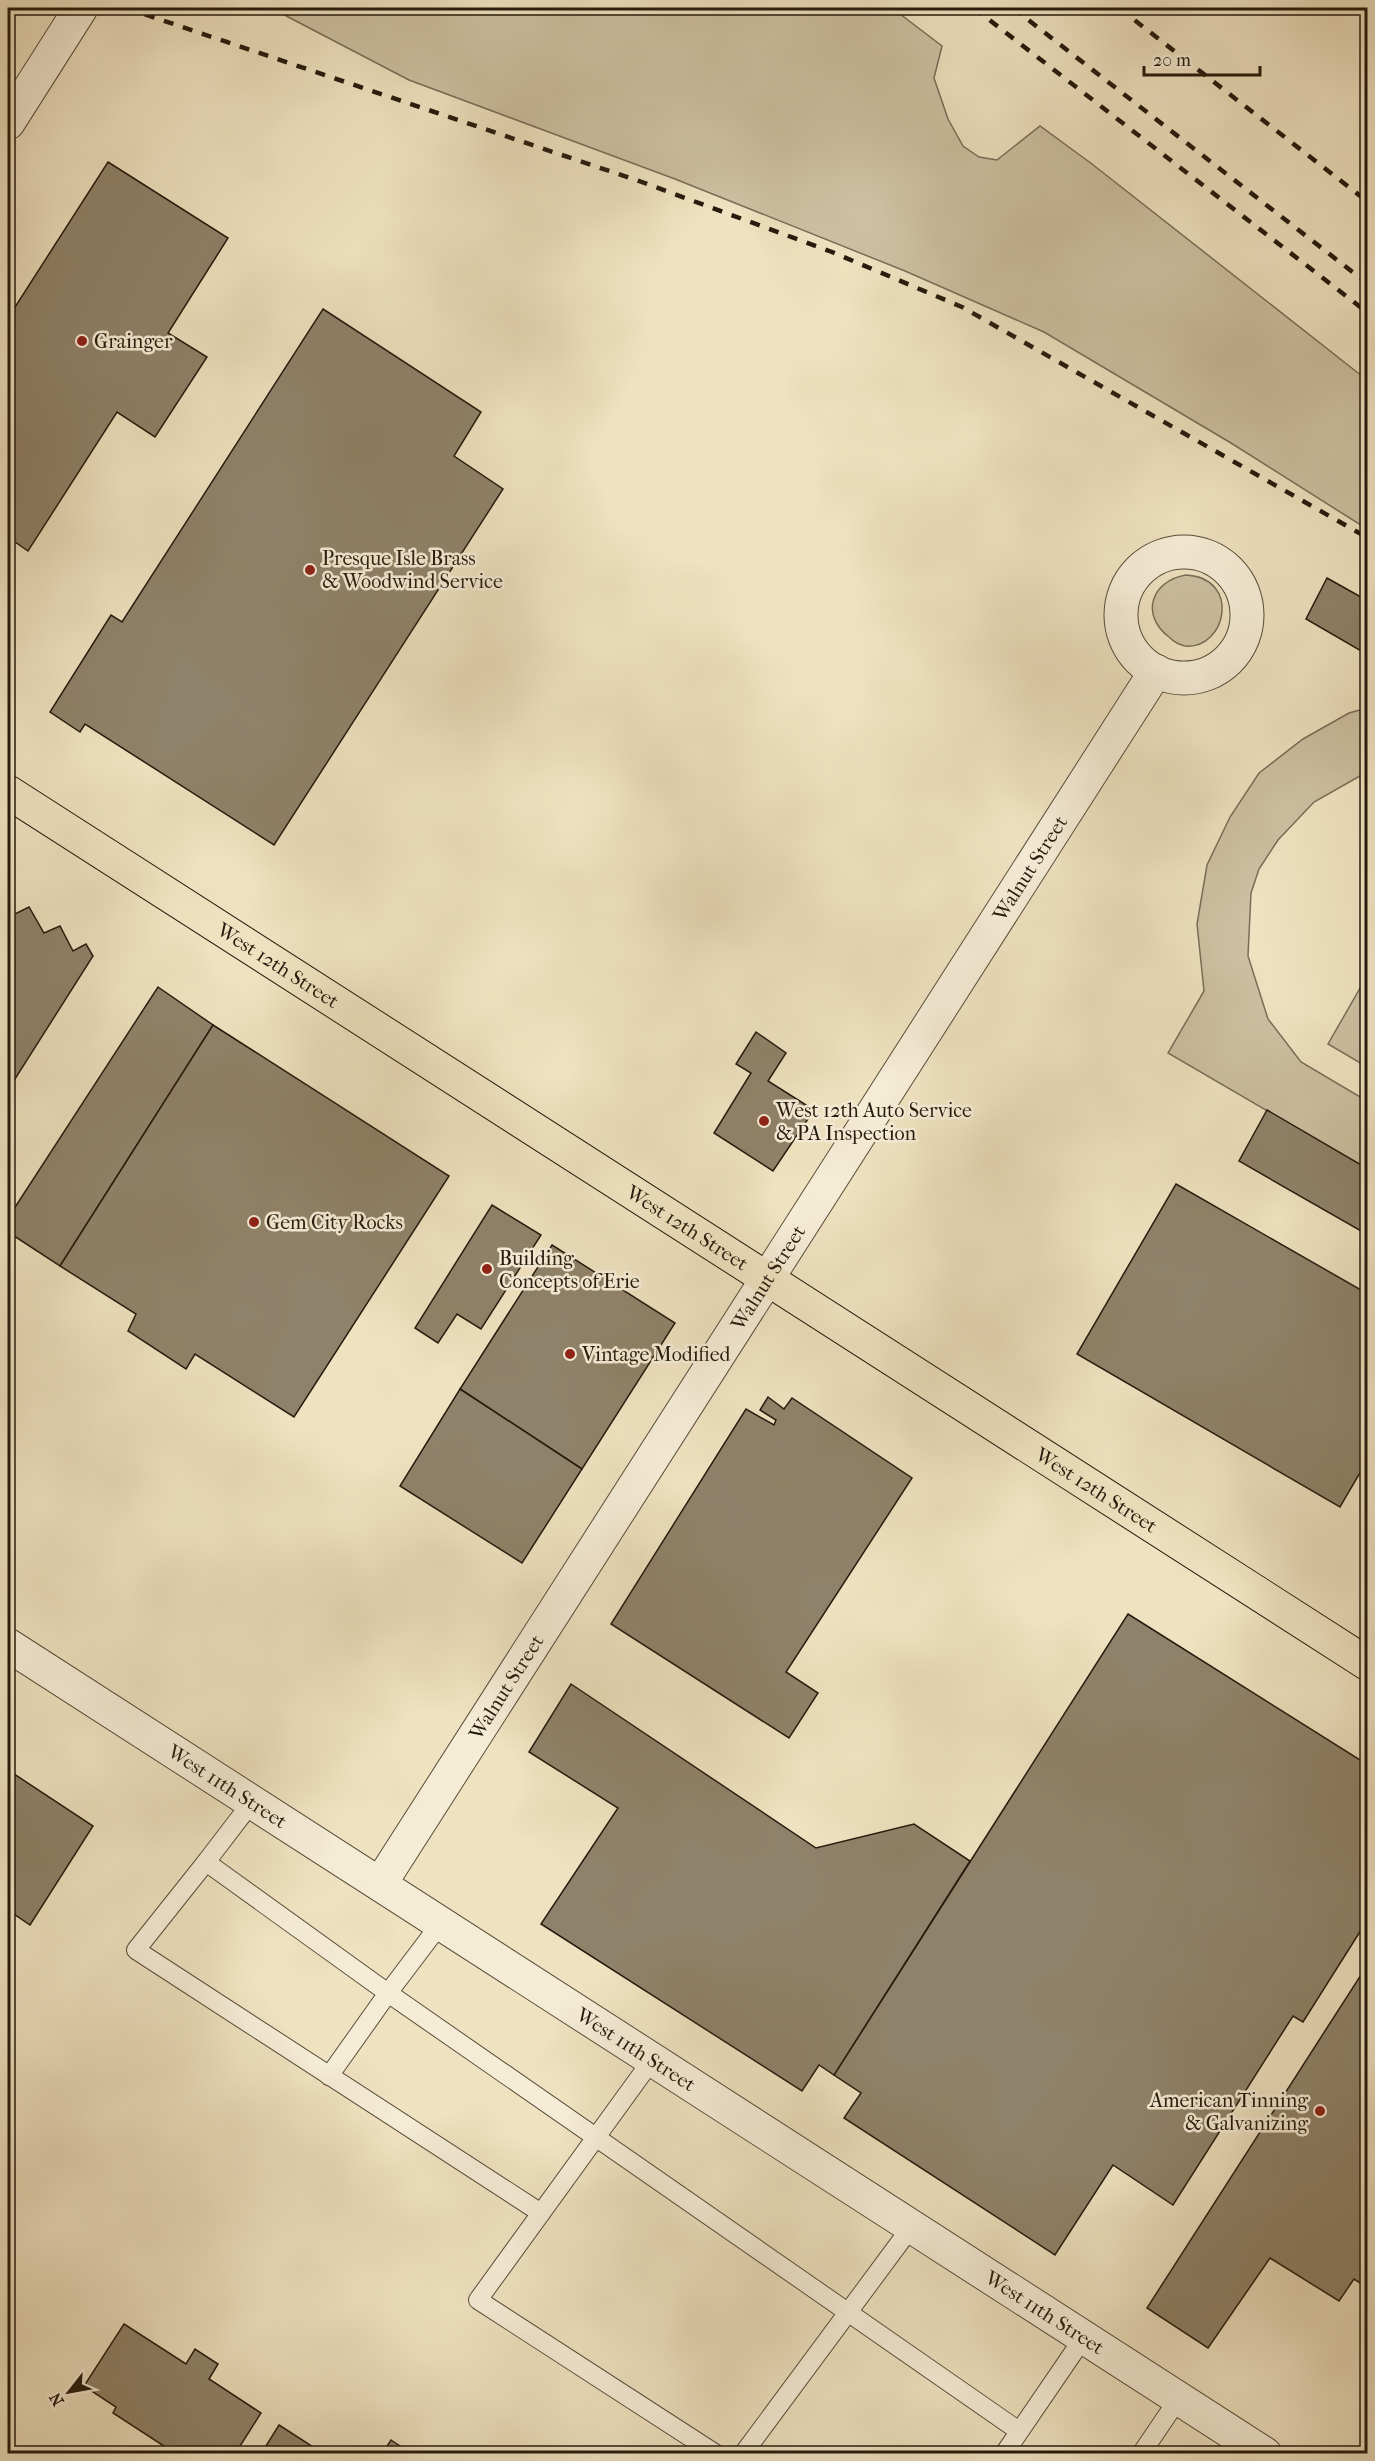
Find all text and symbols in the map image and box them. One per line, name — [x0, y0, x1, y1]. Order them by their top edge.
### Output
scale bar — [1144, 39, 1260, 77]
text: 20 m — [1153, 50, 1191, 71]
place label: Grainger — [94, 330, 173, 353]
marker: Grainger — [75, 334, 89, 348]
place label: Presque Isle Brass & Woodwind Service — [322, 547, 503, 593]
marker: Presque Isle Brass & Woodwind Service — [303, 563, 317, 577]
street label: Walnut Street — [987, 811, 1072, 926]
street label: West 12th Street — [212, 917, 343, 1013]
place label: West 12th Auto Service & PA Inspection — [775, 1099, 972, 1145]
marker: West 12th Auto Service & PA Inspection — [757, 1114, 771, 1128]
street label: West 12th Street — [621, 1180, 752, 1275]
place label: Gem City Rocks — [266, 1211, 403, 1234]
marker: Gem City Rocks — [247, 1215, 261, 1229]
street label: Walnut Street — [725, 1221, 810, 1335]
place label: Building Concepts of Erie — [499, 1247, 640, 1293]
marker: Building Concepts of Erie — [480, 1262, 494, 1276]
place label: Vintage Modified — [581, 1343, 732, 1366]
marker: Vintage Modified — [563, 1347, 577, 1361]
street label: West 12th Street — [1031, 1442, 1162, 1537]
street label: Walnut Street — [464, 1630, 548, 1744]
street label: West 11th Street — [163, 1739, 291, 1833]
street label: West 11th Street — [572, 2002, 700, 2096]
place label: American Tinning & Galvanizing — [1149, 2089, 1308, 2135]
marker: American Tinning & Galvanizing — [1313, 2104, 1327, 2118]
street label: West 11th Street — [980, 2265, 1109, 2359]
north arrow — [39, 2362, 99, 2422]
text: N — [45, 2389, 68, 2410]

